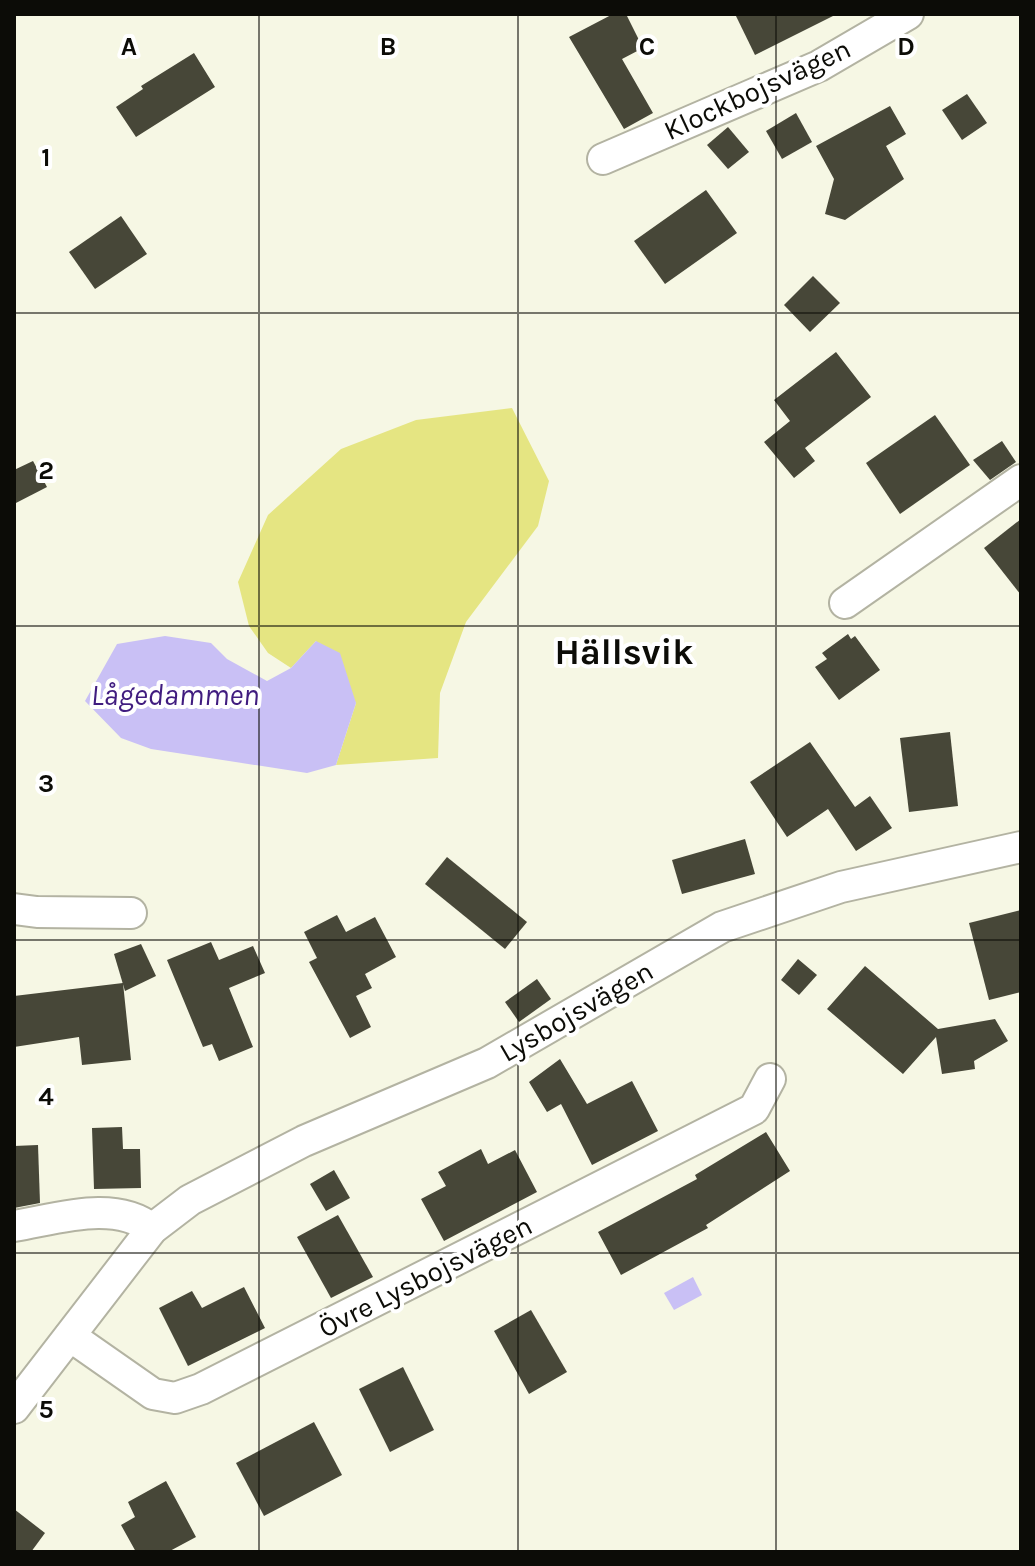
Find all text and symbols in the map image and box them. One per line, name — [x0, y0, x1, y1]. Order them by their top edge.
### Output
text: A — [121, 31, 137, 62]
text: B — [380, 31, 396, 62]
text: C — [639, 31, 655, 62]
text: D — [897, 31, 915, 62]
street label: Klockbojsvägen — [659, 32, 856, 147]
text: 1 — [41, 142, 51, 173]
text: 2 — [38, 455, 54, 486]
district label: Hällsvik — [554, 631, 694, 673]
water label: Lågedammen — [91, 677, 259, 713]
text: 3 — [38, 768, 54, 799]
street label: Lysbojsvägen — [494, 954, 659, 1069]
text: 4 — [38, 1081, 54, 1112]
street label: Övre Lysbojsvägen — [313, 1208, 538, 1345]
text: 5 — [38, 1394, 54, 1425]

